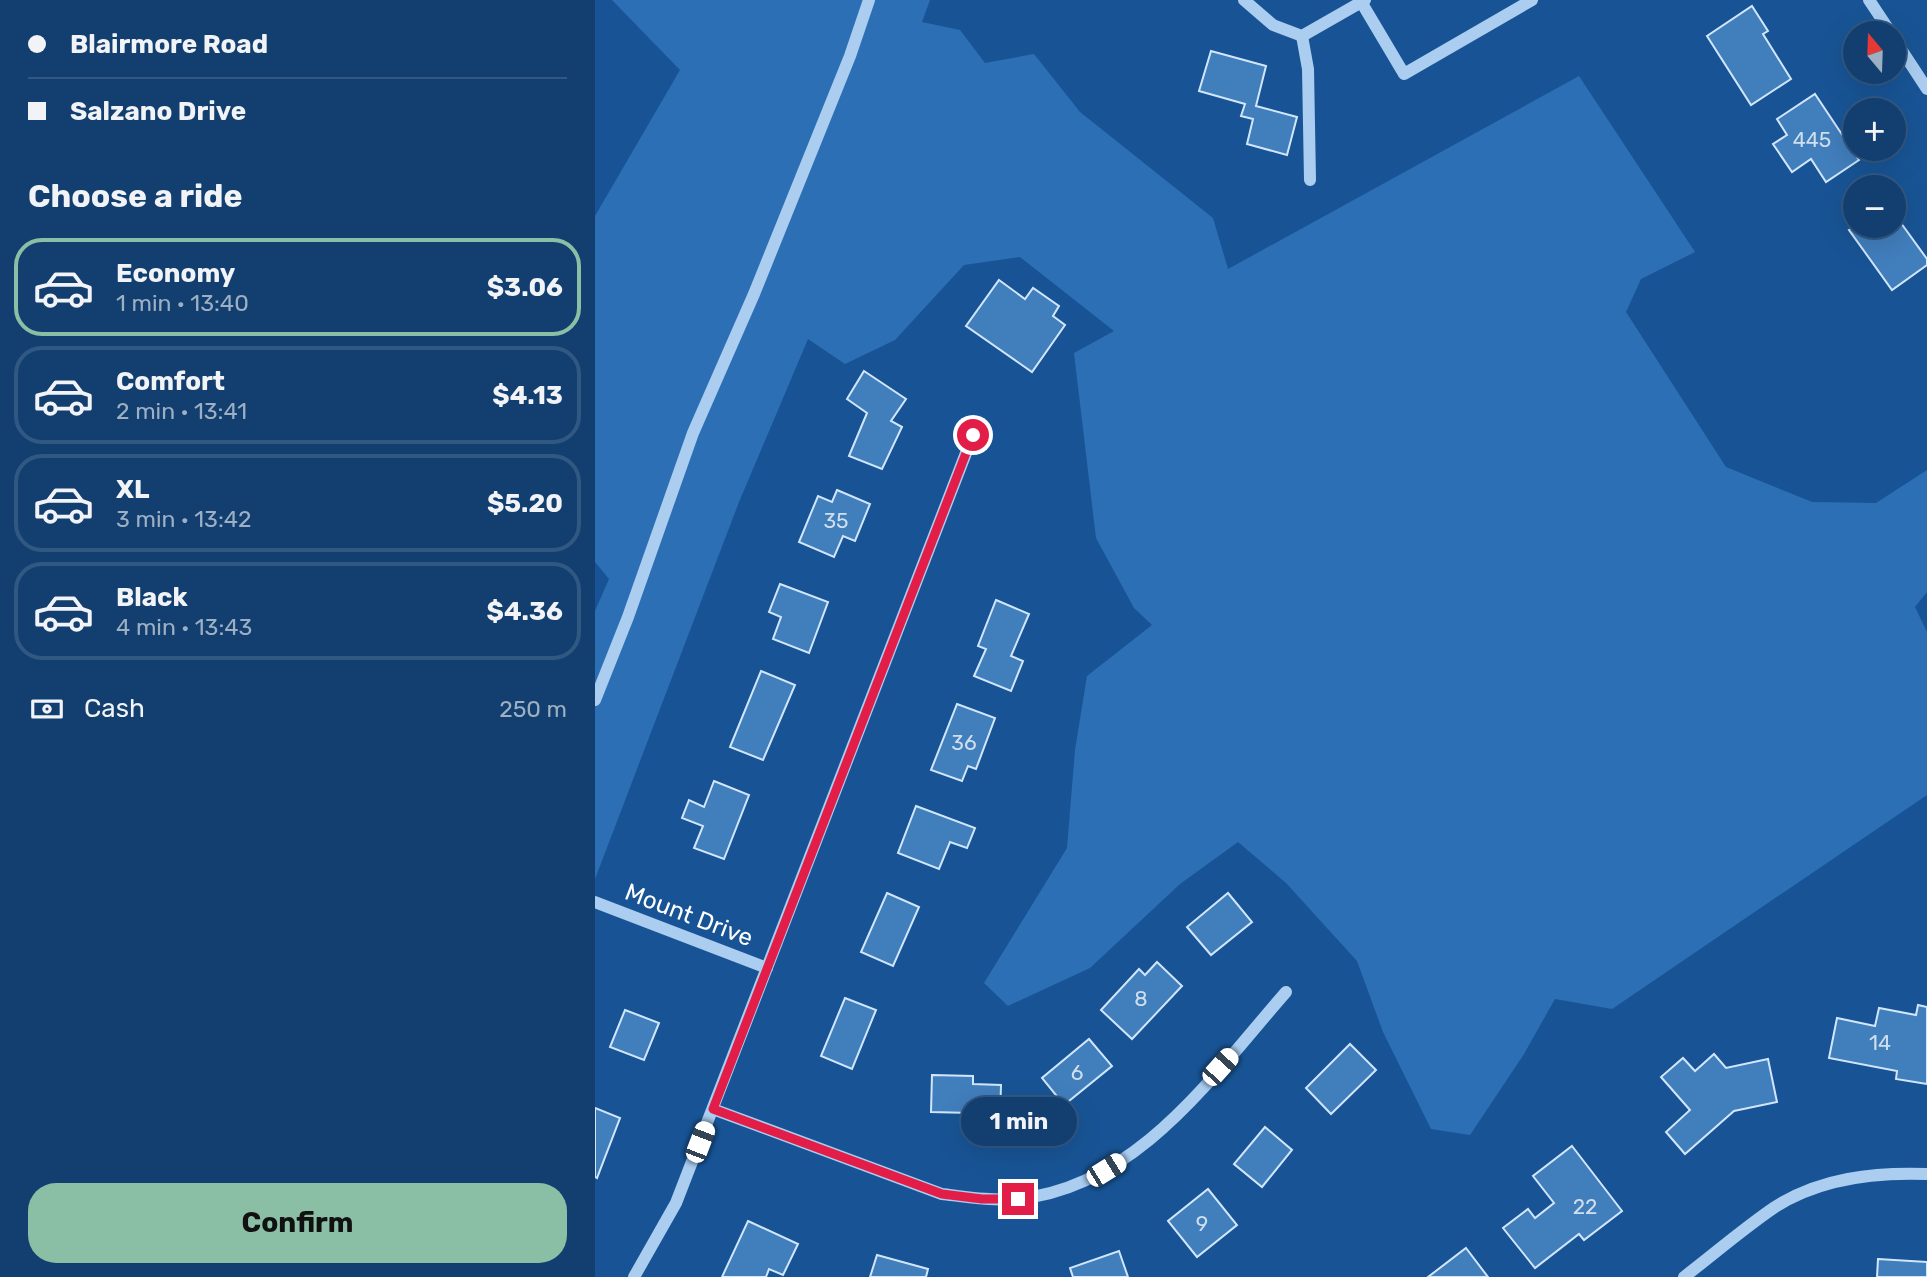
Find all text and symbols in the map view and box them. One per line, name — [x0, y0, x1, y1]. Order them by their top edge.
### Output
north arrow — [1843, 21, 1906, 84]
map controls — [1843, 21, 1906, 238]
text: Blairmore Road — [70, 29, 268, 60]
text: Salzano Drive — [70, 96, 246, 127]
button: + — [1843, 98, 1906, 161]
house number: 445 — [1793, 127, 1831, 152]
button: − — [1843, 175, 1906, 238]
text: Choose a ride — [28, 177, 242, 215]
icon: car — [32, 256, 95, 319]
text: Economy — [116, 258, 235, 289]
text: $3.06 — [487, 272, 563, 303]
text: 1 min · 13:40 — [116, 289, 249, 317]
icon: car — [32, 364, 95, 427]
text: Comfort — [116, 366, 225, 397]
text: $4.13 — [492, 380, 563, 411]
text: 2 min · 13:41 — [116, 397, 247, 425]
route start — [957, 419, 989, 451]
icon: car — [32, 472, 95, 535]
text: XL — [116, 474, 149, 505]
text: $5.20 — [487, 488, 563, 519]
text: 3 min · 13:42 — [116, 505, 252, 533]
house number: 35 — [823, 508, 849, 533]
icon: car — [32, 580, 95, 643]
text: Black — [116, 582, 188, 613]
text: $4.36 — [487, 596, 563, 627]
text: 4 min · 13:43 — [116, 613, 252, 641]
icon: cash — [28, 690, 66, 728]
text: Cash — [84, 693, 145, 724]
text: 250 m — [499, 695, 567, 723]
house number: 36 — [951, 730, 977, 755]
street label: Mount Drive — [621, 878, 757, 952]
house number: 8 — [1134, 986, 1148, 1011]
house number: 14 — [1869, 1030, 1891, 1055]
car — [1199, 1044, 1242, 1090]
house number: 6 — [1071, 1060, 1083, 1085]
callout: 1 min — [960, 1098, 1076, 1146]
text: 1 min — [990, 1107, 1048, 1135]
car — [683, 1119, 718, 1165]
car — [1083, 1150, 1130, 1190]
button: Confirm — [28, 1183, 567, 1263]
route end — [1002, 1183, 1034, 1215]
house number: 22 — [1573, 1194, 1597, 1219]
house number: 9 — [1196, 1211, 1208, 1236]

